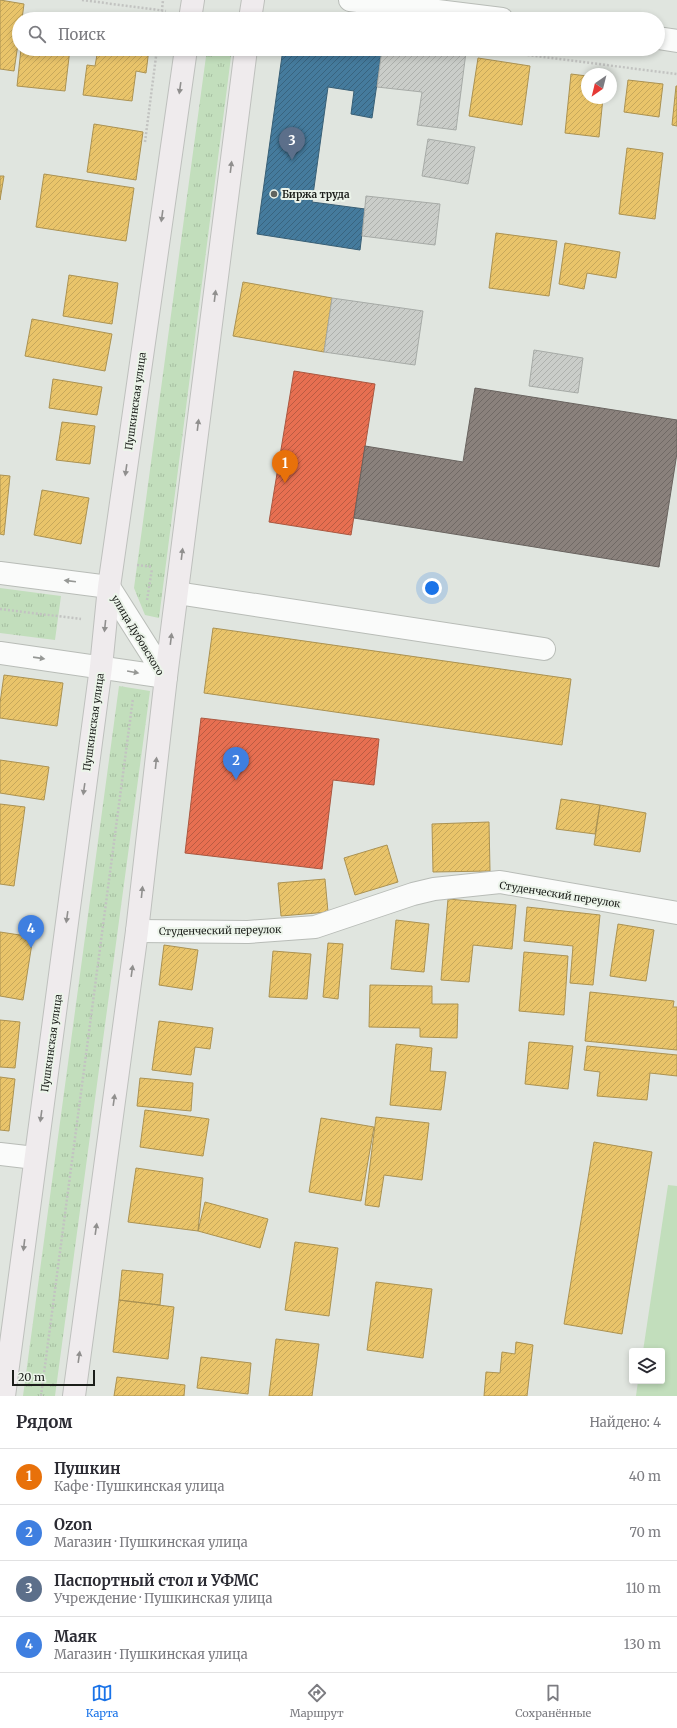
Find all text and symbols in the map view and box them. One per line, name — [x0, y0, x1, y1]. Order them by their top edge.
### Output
search box — [12, 12, 665, 56]
icon: search — [26, 23, 48, 45]
text: Поиск — [58, 25, 105, 44]
north arrow — [581, 68, 617, 104]
one-way arrow — [177, 82, 183, 94]
pin: 3 — [279, 127, 305, 160]
one-way arrow — [228, 161, 234, 173]
place label: Биржа труда — [282, 188, 350, 201]
marker: Биржа труда — [269, 189, 279, 199]
one-way arrow — [159, 210, 165, 222]
one-way arrow — [212, 290, 218, 302]
street label: Пушкинская улица — [122, 351, 149, 451]
one-way arrow — [195, 419, 201, 431]
pin: 1 — [272, 450, 298, 483]
one-way arrow — [123, 464, 129, 476]
one-way arrow — [179, 548, 185, 560]
one-way arrow — [64, 578, 76, 585]
your location — [422, 578, 442, 598]
street label: улица Дубовского — [108, 593, 167, 678]
one-way arrow — [102, 620, 108, 632]
one-way arrow — [168, 633, 174, 645]
one-way arrow — [33, 655, 45, 661]
one-way arrow — [127, 669, 139, 675]
street label: Пушкинская улица — [80, 672, 107, 772]
pin: 2 — [223, 747, 249, 780]
one-way arrow — [153, 757, 159, 769]
one-way arrow — [81, 782, 87, 795]
street label: Студенческий переулок — [498, 879, 622, 911]
one-way arrow — [138, 886, 145, 898]
one-way arrow — [64, 911, 70, 923]
pin: 4 — [18, 915, 44, 948]
street label: Студенческий переулок — [159, 923, 282, 938]
one-way arrow — [129, 965, 135, 977]
street label: Пушкинская улица — [38, 993, 65, 1093]
one-way arrow — [111, 1094, 117, 1106]
one-way arrow — [38, 1110, 44, 1122]
one-way arrow — [93, 1222, 100, 1235]
one-way arrow — [21, 1238, 27, 1251]
map controls — [629, 1348, 665, 1384]
button: layers — [629, 1348, 665, 1384]
one-way arrow — [76, 1351, 82, 1363]
scale bar — [12, 1368, 95, 1387]
text: 20 m — [18, 1370, 45, 1384]
text: Рядом — [16, 1411, 72, 1433]
text: Найдено: 4 — [589, 1414, 661, 1431]
text: Пушкин — [54, 1459, 121, 1478]
text: 1 — [26, 1468, 32, 1485]
text: 40 m — [629, 1468, 661, 1485]
text: Кафе · Пушкинская улица — [54, 1478, 225, 1495]
text: Ozon — [54, 1515, 92, 1534]
text: 2 — [25, 1524, 33, 1541]
text: 70 m — [630, 1524, 661, 1541]
text: Магазин · Пушкинская улица — [54, 1534, 248, 1551]
text: Паспортный стол и УФМС — [54, 1571, 259, 1590]
text: 3 — [25, 1580, 33, 1597]
text: 110 m — [626, 1580, 661, 1597]
text: Учреждение · Пушкинская улица — [54, 1590, 273, 1607]
text: Маяк — [54, 1627, 97, 1646]
text: 4 — [25, 1636, 33, 1653]
text: 130 m — [624, 1636, 661, 1653]
text: Магазин · Пушкинская улица — [54, 1646, 248, 1663]
tab: Карта — [86, 1682, 118, 1720]
tab: Маршрут — [290, 1682, 344, 1720]
tab: Сохранённые — [515, 1682, 591, 1720]

